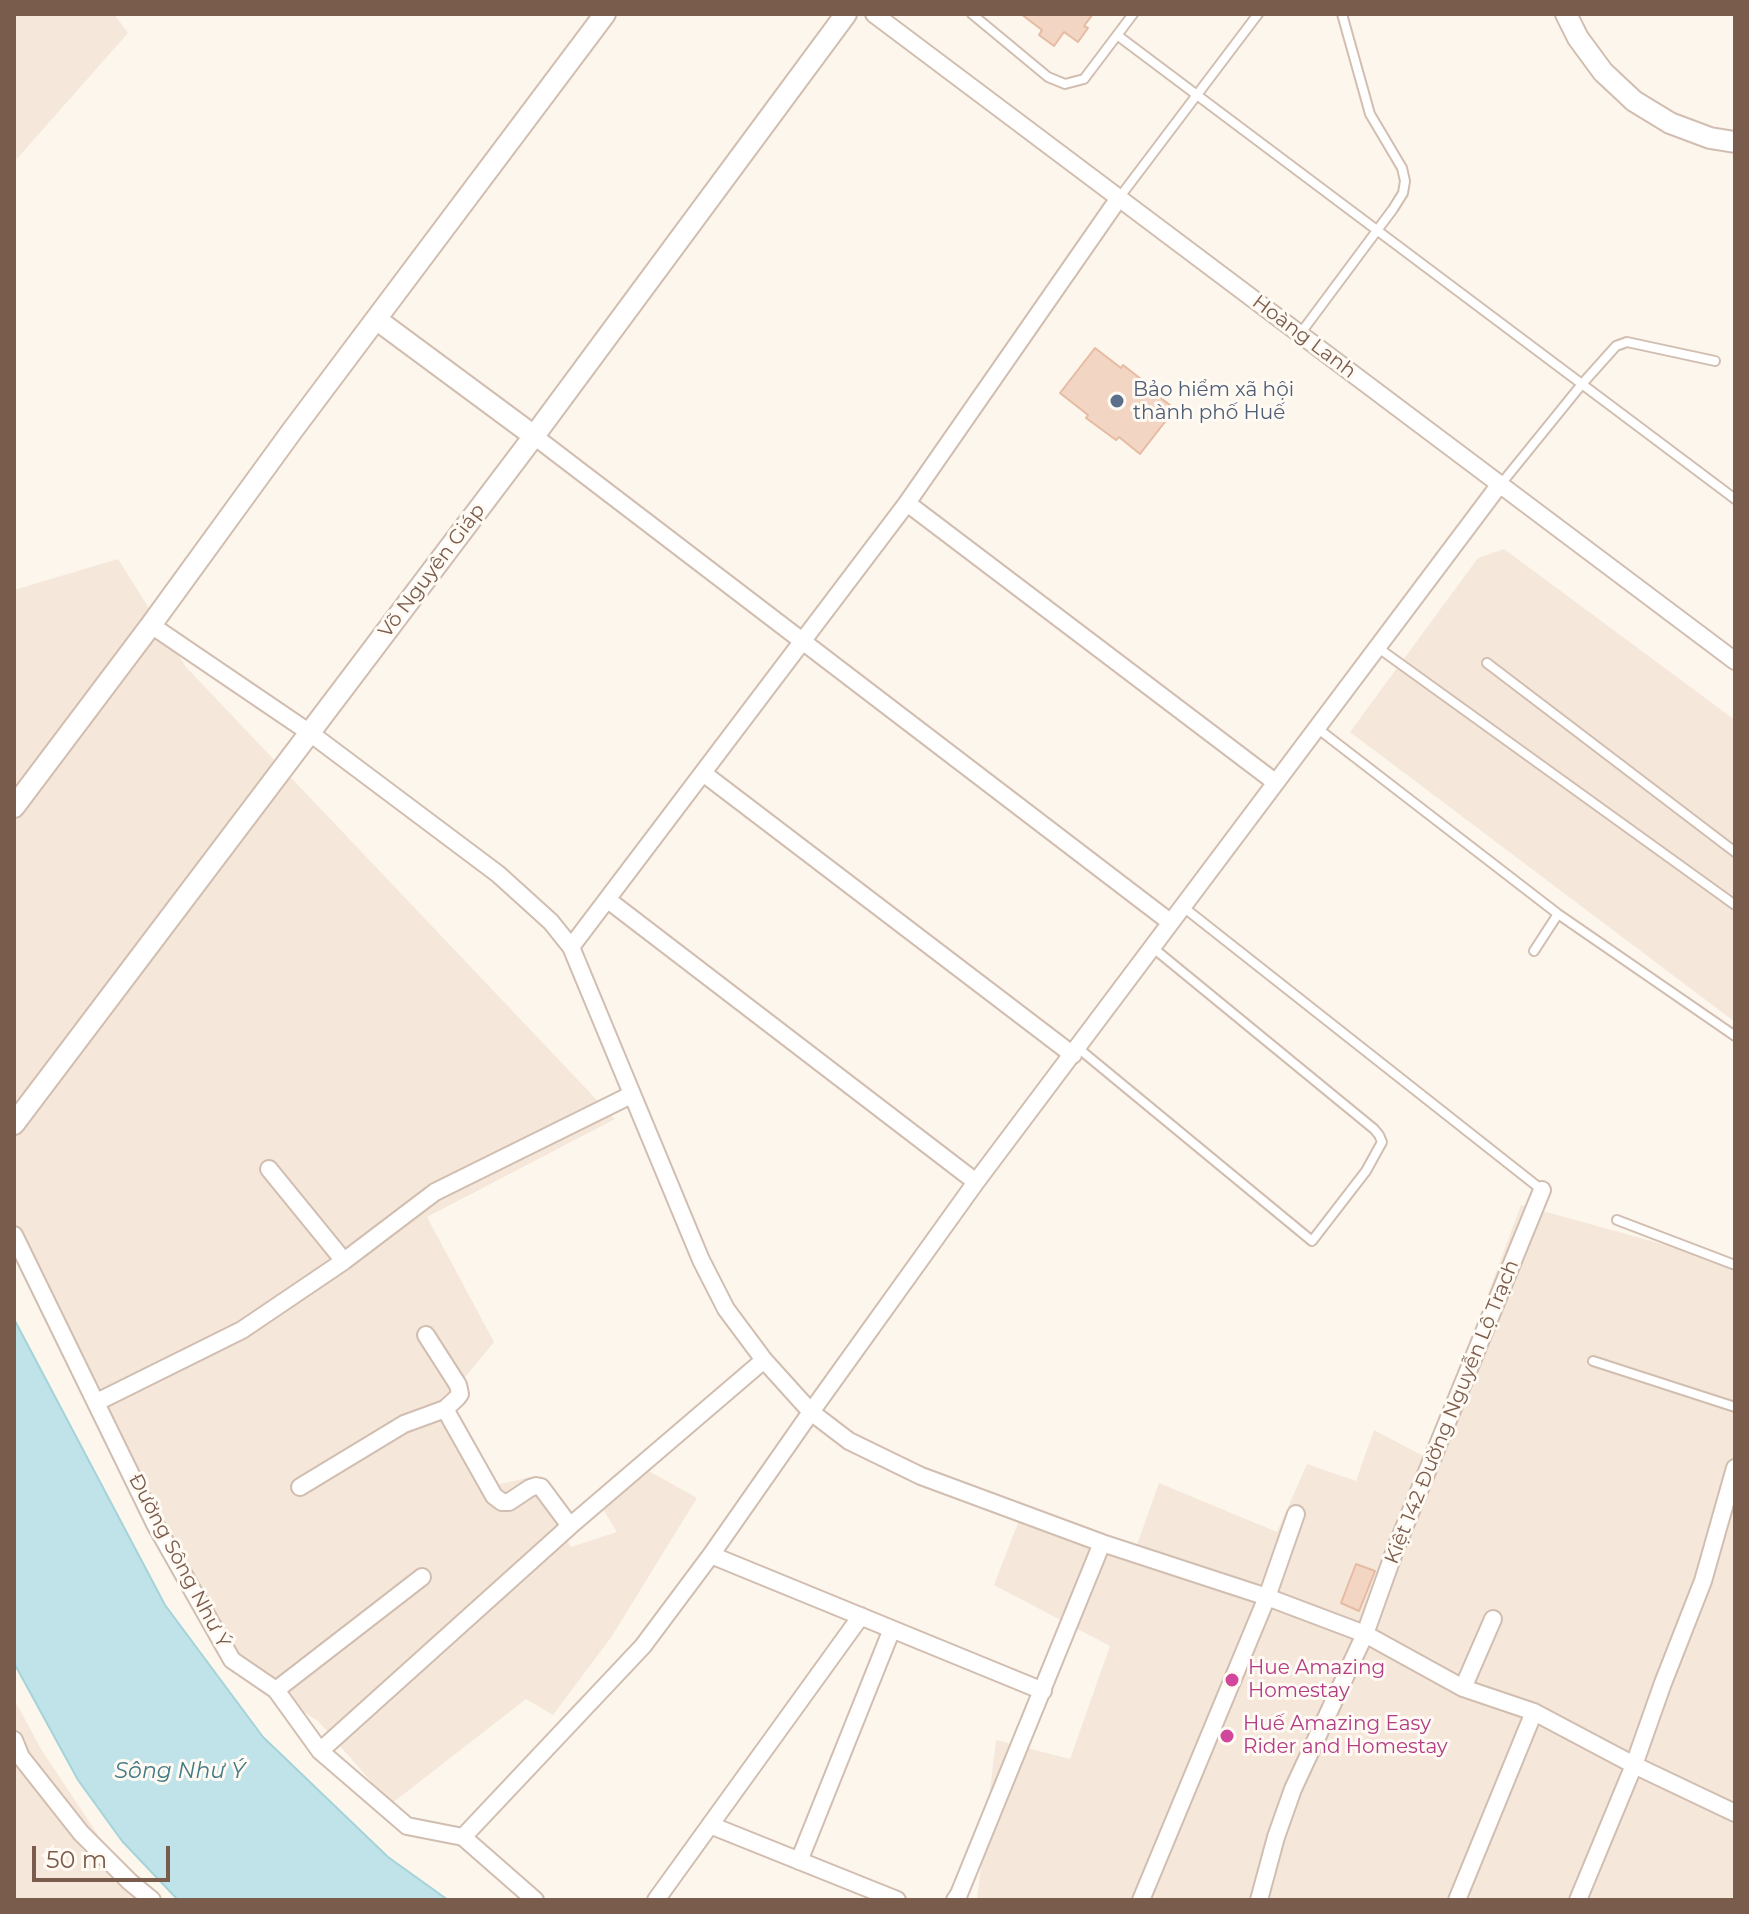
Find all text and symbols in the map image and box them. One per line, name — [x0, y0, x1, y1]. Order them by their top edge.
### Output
street label: Hoàng Lanh — [1247, 290, 1361, 384]
place label: Bảo hiểm xã hội thành phố Huế — [1133, 378, 1294, 425]
marker: Bảo hiểm xã hội thành phố Huế — [1108, 392, 1126, 410]
street label: Võ Nguyên Giáp — [374, 499, 490, 643]
street label: Kiệt 142 Đường Nguyễn Lộ Trạch — [1380, 1256, 1524, 1568]
street label: Đường Sông Như Ý — [123, 1470, 235, 1652]
place label: Hue Amazing Homestay — [1248, 1656, 1385, 1703]
marker: Hue Amazing Homestay — [1223, 1671, 1241, 1689]
place label: Huế Amazing Easy Rider and Homestay — [1243, 1712, 1448, 1759]
marker: Huế Amazing Easy Rider and Homestay — [1218, 1727, 1236, 1745]
water label: Sông Như Ý — [115, 1759, 245, 1785]
scale bar — [36, 1830, 174, 1880]
text: 50 m — [46, 1845, 107, 1874]

